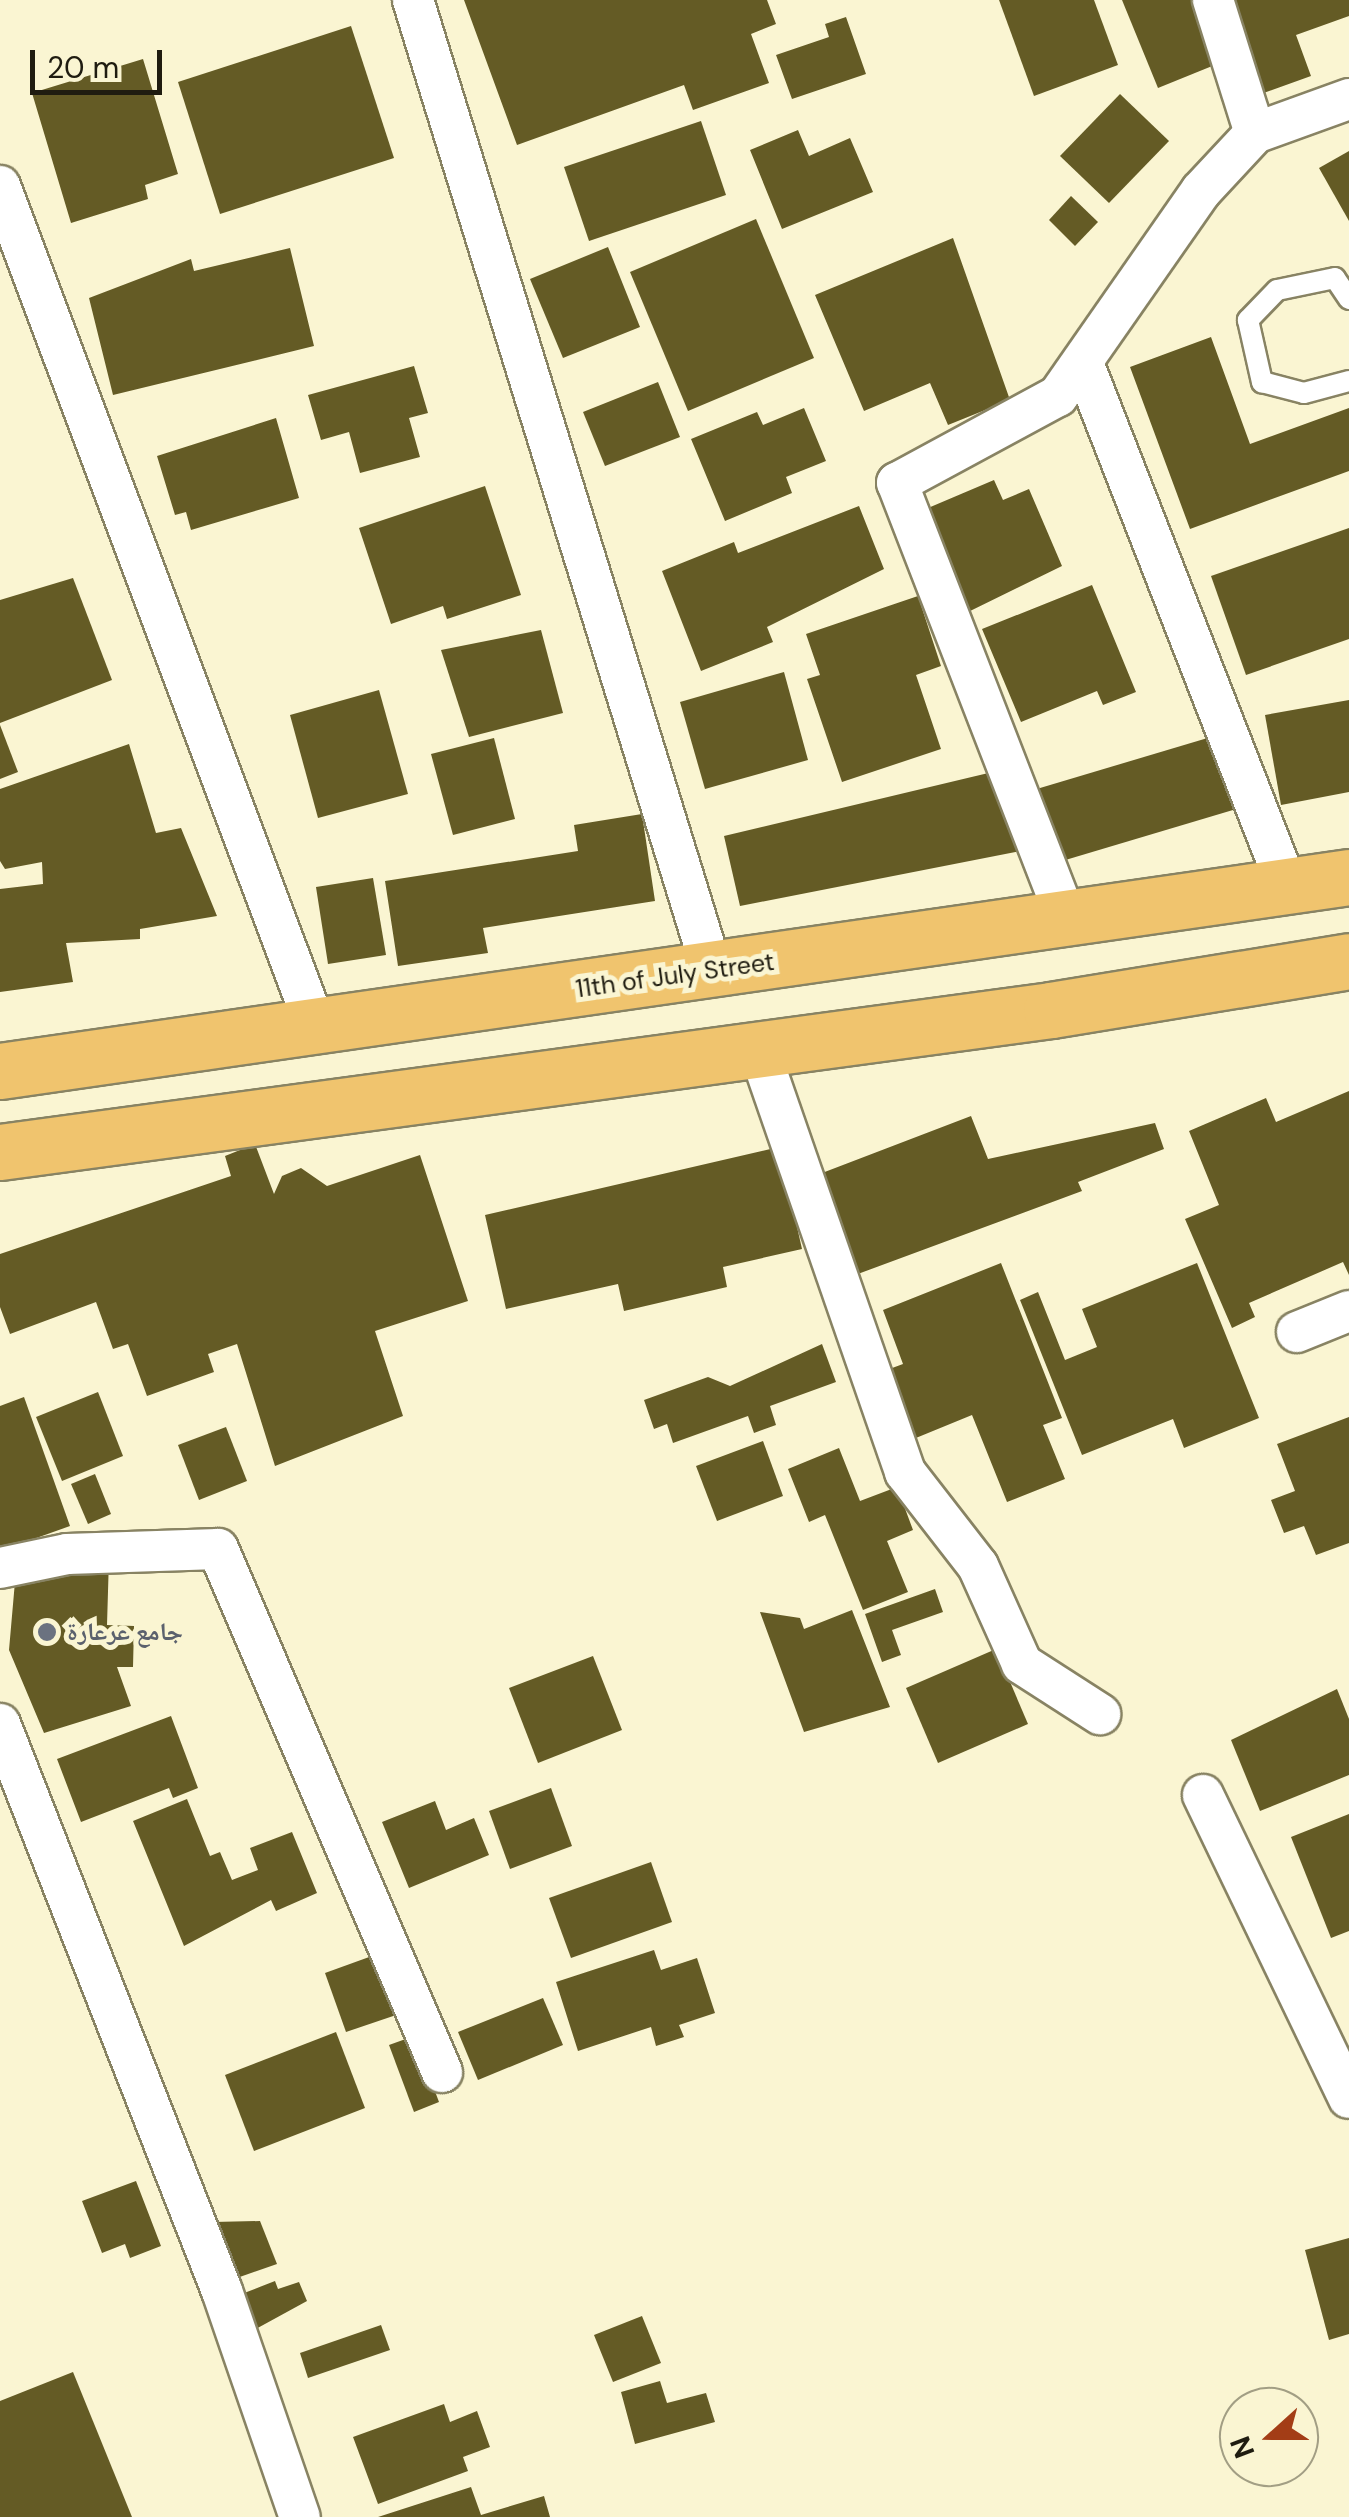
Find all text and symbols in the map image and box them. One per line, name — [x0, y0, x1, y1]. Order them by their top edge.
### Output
scale bar — [35, 30, 168, 92]
text: 20 m — [47, 48, 119, 87]
street label: 11th of July Street — [574, 947, 776, 1005]
place label: جامع عرعارة — [67, 1617, 183, 1647]
marker: جامع عرعارة — [36, 1621, 58, 1643]
north arrow — [1219, 2387, 1319, 2487]
text: N — [1221, 2431, 1263, 2463]

